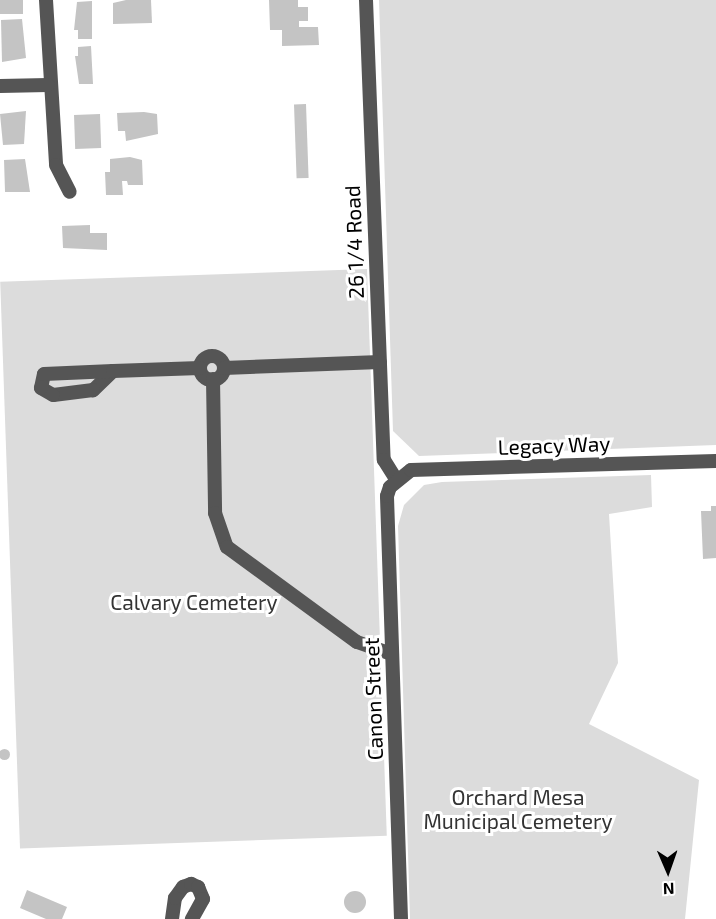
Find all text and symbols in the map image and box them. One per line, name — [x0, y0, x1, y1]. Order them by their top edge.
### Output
street label: 26 1/4 Road — [339, 185, 369, 299]
street label: Legacy Way — [497, 430, 611, 460]
park label: Calvary Cemetery — [110, 589, 278, 615]
street label: Canon Street — [358, 637, 388, 761]
park label: Orchard Mesa Municipal Cemetery — [423, 784, 613, 834]
north arrow — [638, 841, 698, 901]
text: N — [663, 880, 675, 899]

